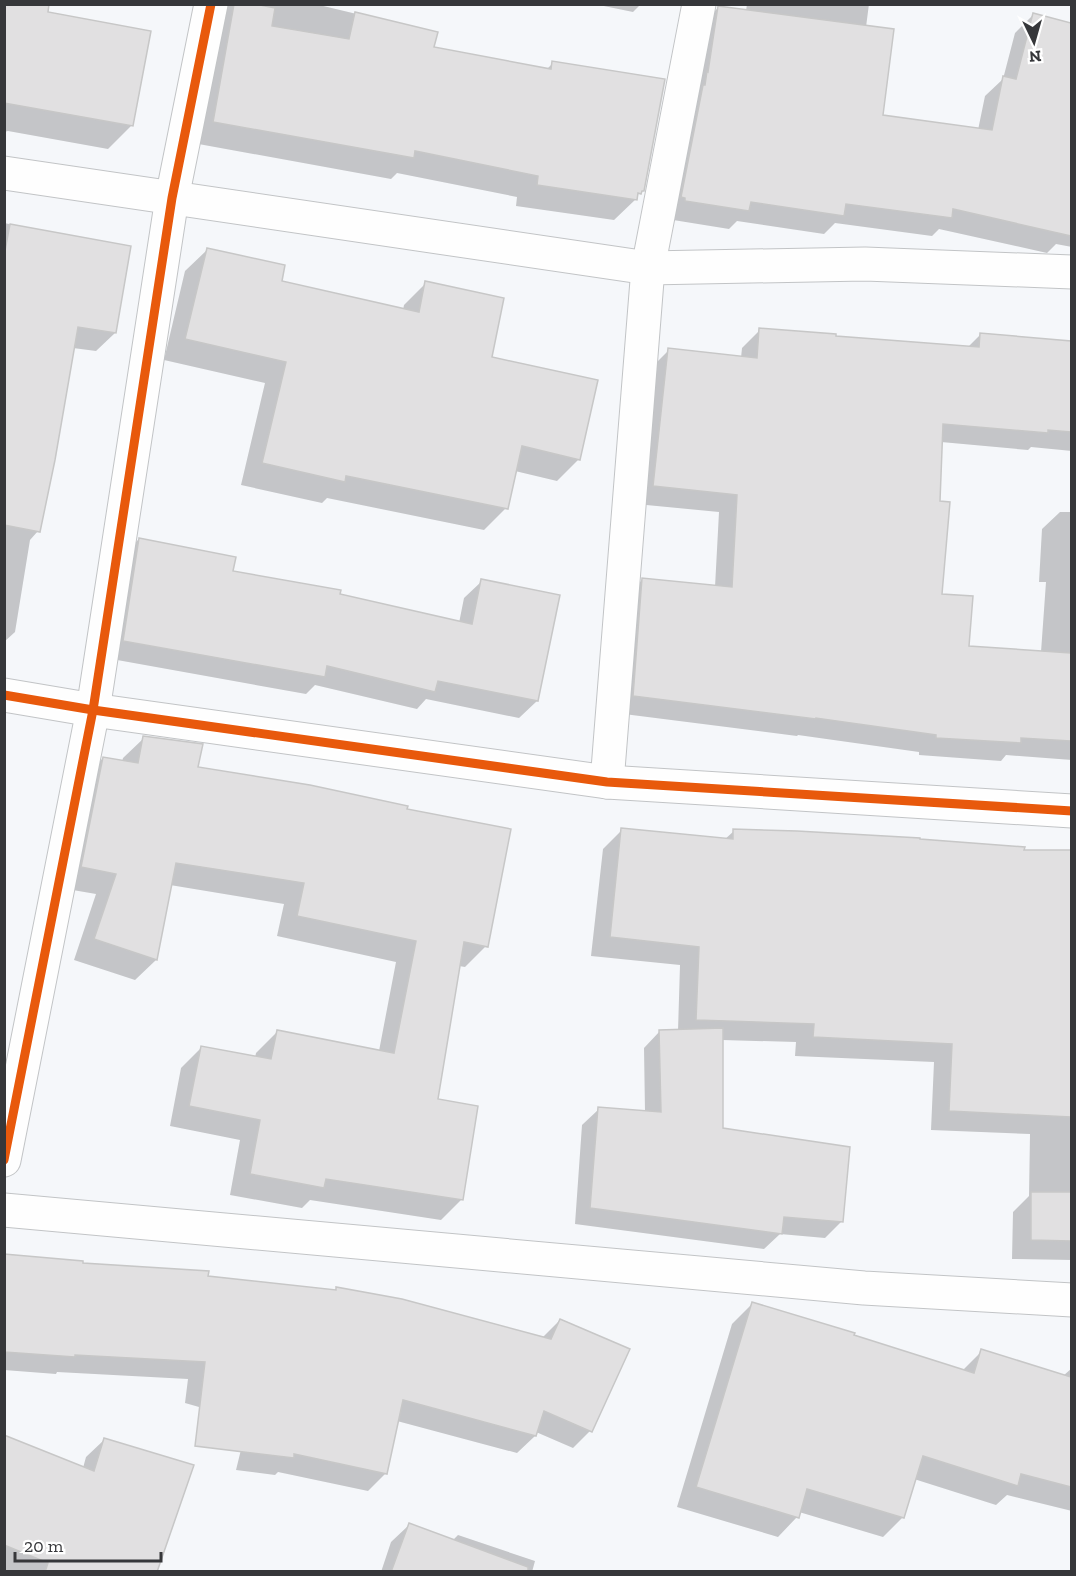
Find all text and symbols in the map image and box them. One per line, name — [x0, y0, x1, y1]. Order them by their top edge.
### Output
north arrow — [1004, 12, 1064, 72]
text: N — [1028, 46, 1042, 66]
scale bar — [15, 1525, 160, 1563]
text: 20 m — [24, 1535, 64, 1557]

